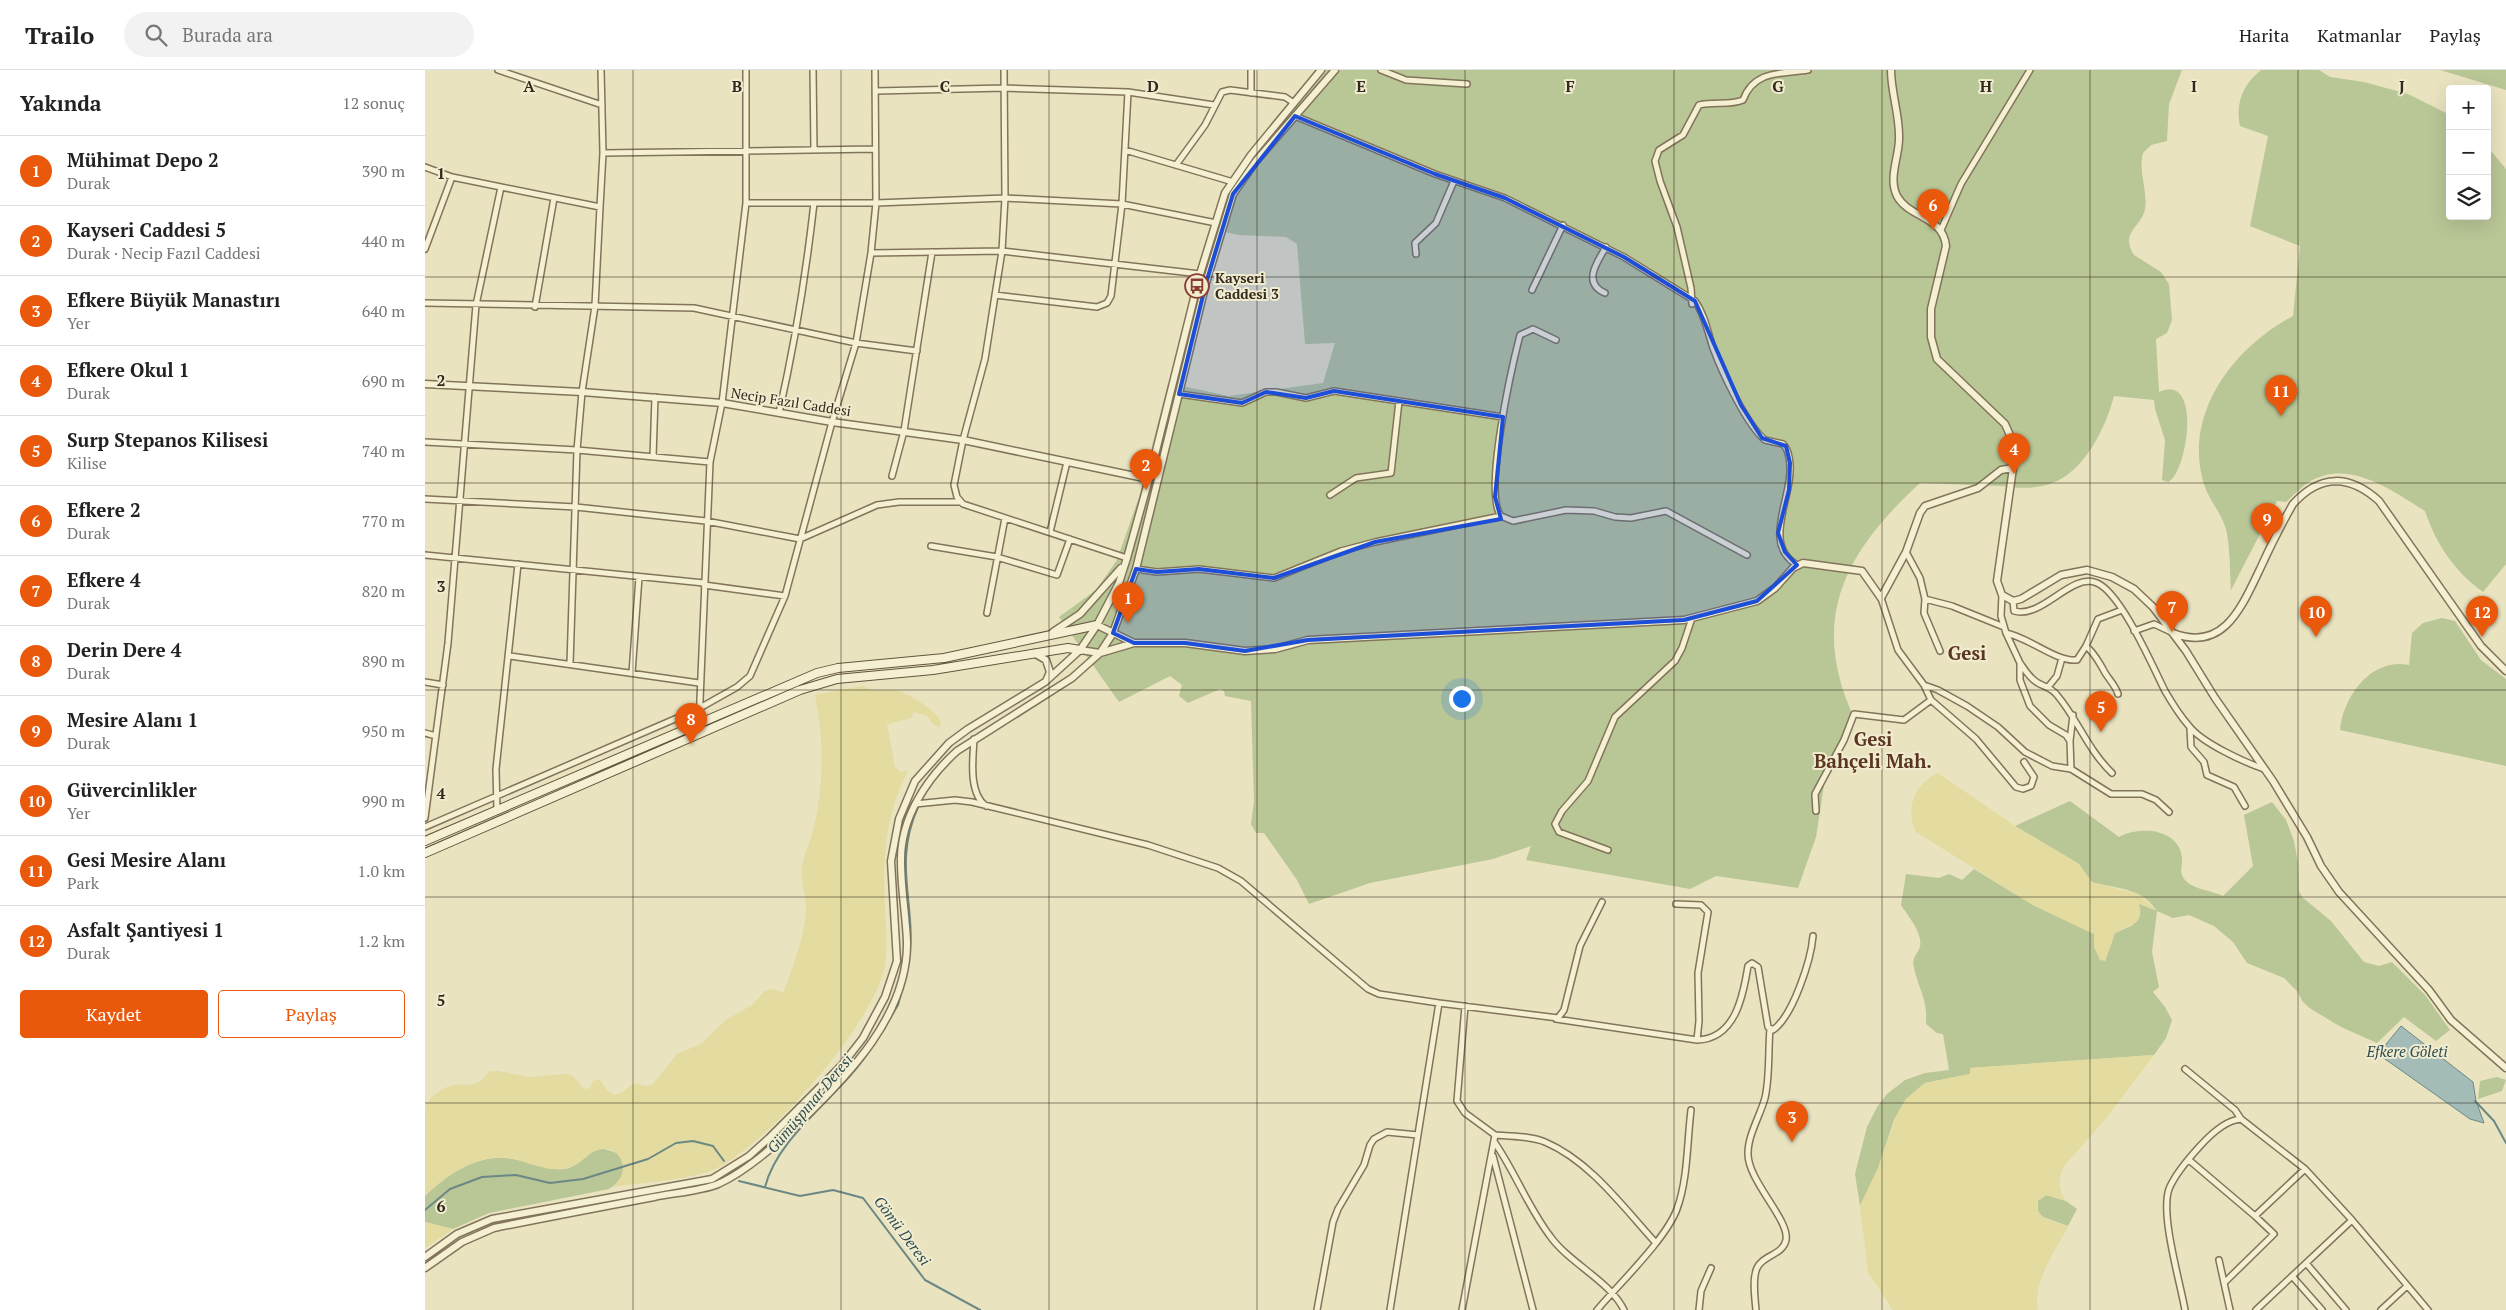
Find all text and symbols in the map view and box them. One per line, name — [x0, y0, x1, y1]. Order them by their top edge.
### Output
search box — [124, 12, 474, 57]
text: Trailo — [25, 19, 94, 51]
icon: search — [142, 21, 170, 49]
text: Burada ara — [182, 22, 273, 47]
text: Harita — [2239, 23, 2289, 47]
text: Katmanlar — [2317, 23, 2401, 47]
text: Paylaş — [2429, 23, 2481, 47]
text: A — [523, 75, 535, 97]
text: B — [732, 75, 742, 97]
text: C — [940, 75, 950, 97]
text: D — [1147, 75, 1159, 97]
text: E — [1356, 75, 1366, 97]
text: F — [1565, 75, 1575, 97]
text: G — [1772, 75, 1784, 97]
text: H — [1980, 75, 1992, 97]
text: I — [2191, 75, 2197, 97]
text: J — [2399, 75, 2405, 97]
map controls — [2446, 85, 2491, 220]
button: + — [2446, 85, 2491, 130]
text: Yakında — [20, 89, 101, 117]
text: 12 sonuç — [342, 92, 405, 114]
button: − — [2446, 130, 2491, 175]
text: Mühimat Depo 2 — [67, 147, 219, 172]
text: 1 — [31, 160, 41, 182]
text: 390 m — [362, 160, 405, 182]
text: 1 — [436, 162, 446, 184]
text: Durak — [67, 172, 110, 194]
button: layers — [2446, 175, 2491, 220]
pin: 6 — [1917, 189, 1949, 230]
text: Kayseri Caddesi 5 — [67, 217, 226, 242]
text: 2 — [31, 230, 41, 252]
text: 440 m — [362, 230, 405, 252]
text: Durak · Necip Fazıl Caddesi — [67, 242, 261, 264]
place label: Kayseri Caddesi 3 — [1215, 268, 1279, 303]
bus stop icon: Kayseri Caddesi 3 — [1184, 273, 1210, 299]
text: Efkere Büyük Manastırı — [67, 287, 280, 312]
text: 3 — [31, 300, 41, 322]
text: 640 m — [362, 300, 405, 322]
text: Yer — [67, 312, 90, 334]
text: Efkere Okul 1 — [67, 357, 189, 382]
text: 2 — [436, 369, 446, 391]
text: 4 — [31, 370, 41, 392]
text: 690 m — [362, 370, 405, 392]
pin: 11 — [2265, 375, 2297, 416]
text: Durak — [67, 382, 110, 404]
street label: Necip Fazıl Caddesi — [730, 383, 853, 420]
text: Surp Stepanos Kilisesi — [67, 427, 268, 452]
pin: 4 — [1998, 433, 2030, 474]
text: 5 — [31, 440, 41, 462]
text: 740 m — [362, 440, 405, 462]
pin: 2 — [1130, 449, 1162, 490]
text: Kilise — [67, 452, 107, 474]
text: Efkere 2 — [67, 497, 141, 522]
pin: 9 — [2251, 503, 2283, 544]
text: 6 — [31, 510, 41, 532]
text: 770 m — [362, 510, 405, 532]
text: Durak — [67, 522, 110, 544]
text: Efkere 4 — [67, 567, 141, 592]
text: 3 — [436, 575, 446, 597]
text: 7 — [31, 580, 41, 602]
text: 820 m — [362, 580, 405, 602]
pin: 1 — [1112, 582, 1144, 623]
pin: 7 — [2156, 591, 2188, 632]
text: Durak — [67, 592, 110, 614]
pin: 10 — [2300, 596, 2332, 637]
pin: 12 — [2466, 596, 2498, 637]
text: Derin Dere 4 — [67, 637, 182, 662]
district label: Gesi — [1948, 640, 1986, 665]
text: 8 — [31, 650, 41, 672]
text: 890 m — [362, 650, 405, 672]
text: Durak — [67, 662, 110, 684]
your location — [1449, 686, 1475, 712]
pin: 5 — [2085, 691, 2117, 732]
pin: 8 — [675, 703, 707, 744]
text: Mesire Alanı 1 — [67, 707, 198, 732]
text: 9 — [31, 720, 41, 742]
text: 950 m — [362, 720, 405, 742]
district label: Gesi Bahçeli Mah. — [1814, 726, 1932, 773]
text: Durak — [67, 732, 110, 754]
text: Güvercinlikler — [67, 777, 197, 802]
text: 4 — [436, 782, 446, 804]
text: 10 — [27, 790, 45, 812]
text: 990 m — [362, 790, 405, 812]
text: Yer — [67, 802, 90, 824]
text: Gesi Mesire Alanı — [67, 847, 226, 872]
text: 11 — [27, 860, 45, 882]
text: 1.0 km — [358, 860, 405, 882]
text: Park — [67, 872, 99, 894]
text: Asfalt Şantiyesi 1 — [67, 917, 224, 942]
text: 12 — [27, 930, 45, 952]
text: 1.2 km — [358, 930, 405, 952]
text: Durak — [67, 942, 110, 964]
text: 5 — [436, 989, 446, 1011]
button: Kaydet — [20, 990, 208, 1038]
button: Paylaş — [218, 990, 405, 1038]
water label: Efkere Göleti — [2365, 1041, 2448, 1061]
water label: Gümüşpınar Deresi — [762, 1049, 857, 1157]
pin: 3 — [1776, 1101, 1808, 1142]
water label: Gömü Deresi — [870, 1192, 936, 1270]
text: 6 — [436, 1195, 446, 1217]

